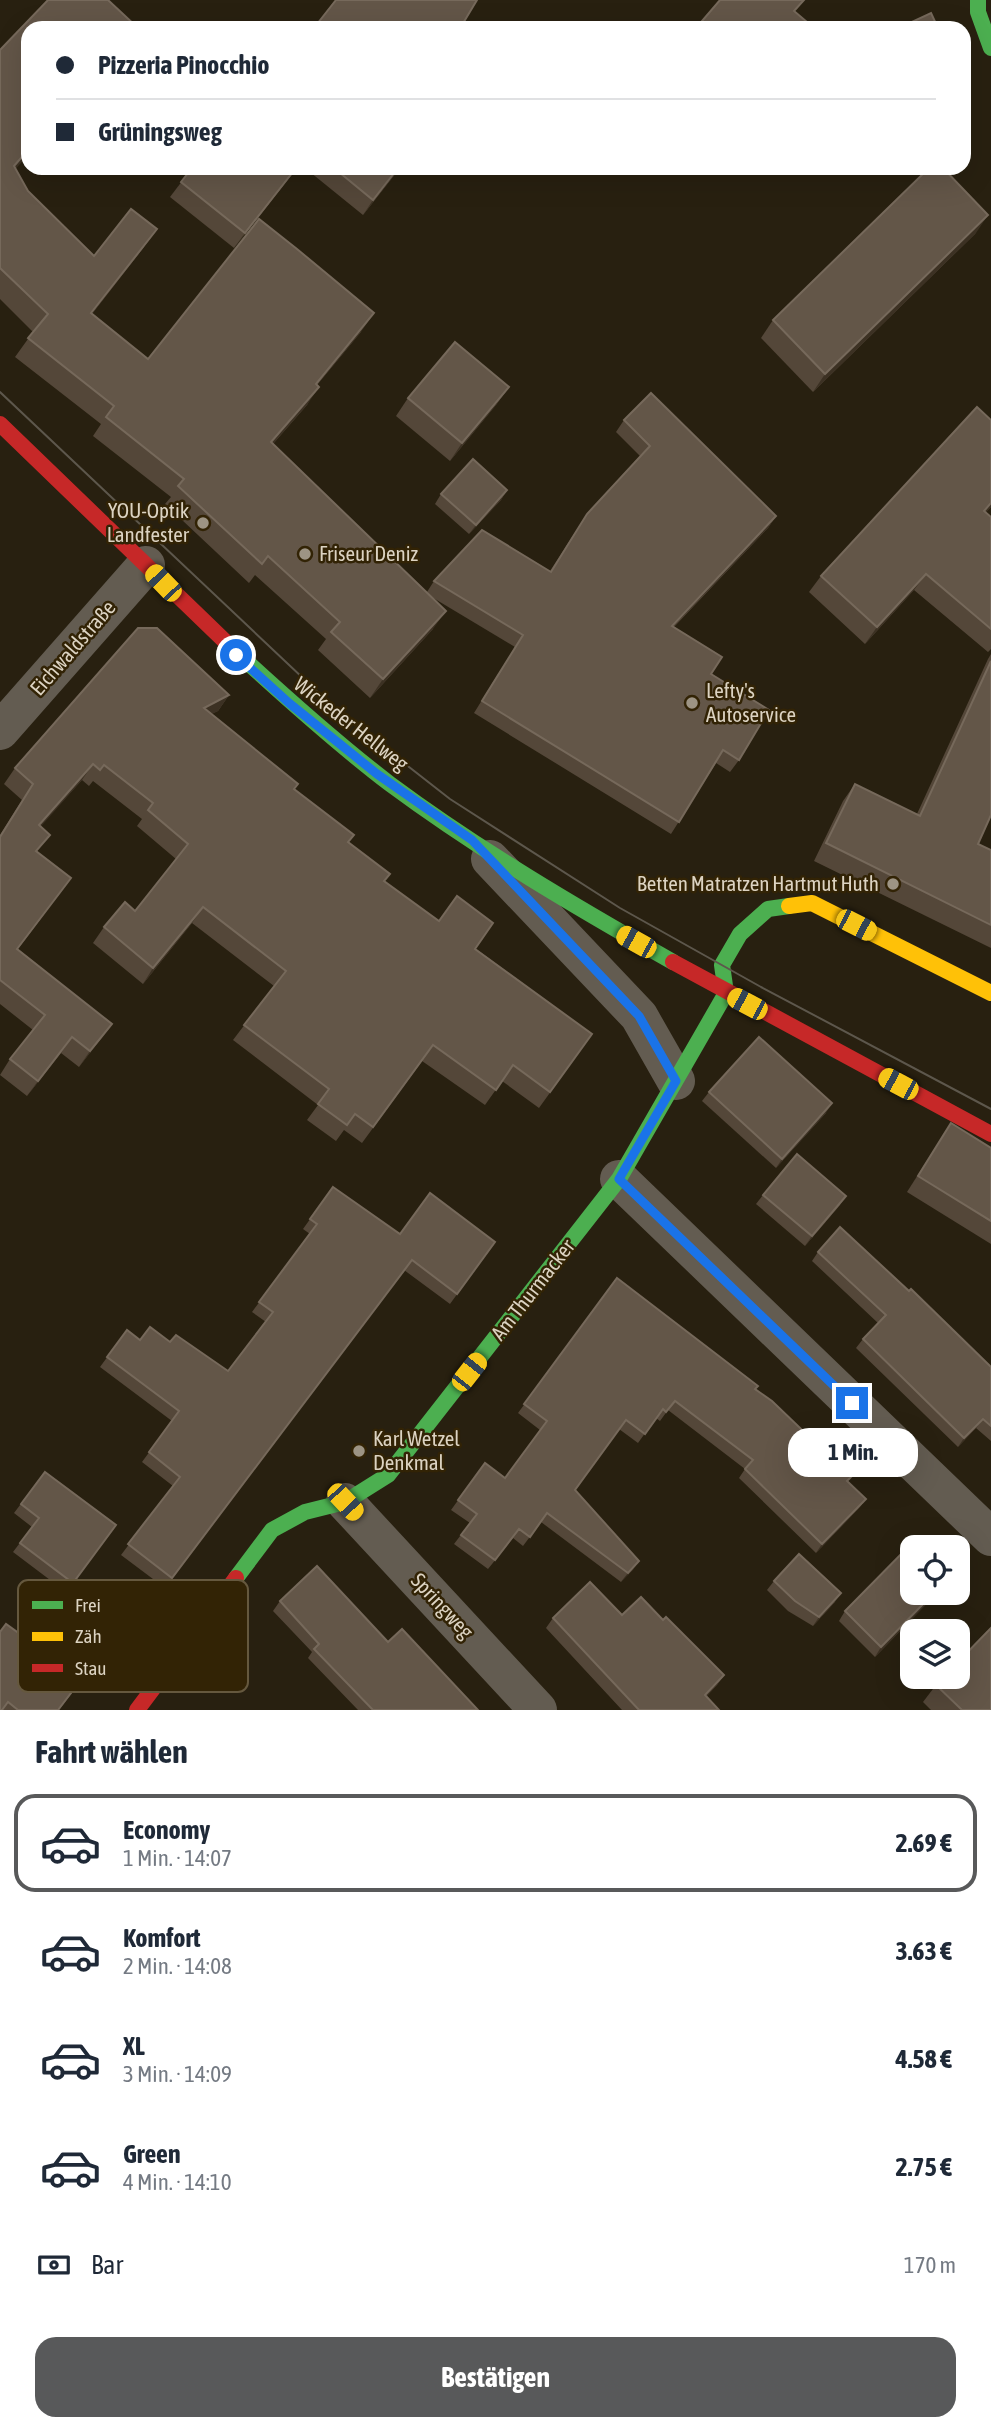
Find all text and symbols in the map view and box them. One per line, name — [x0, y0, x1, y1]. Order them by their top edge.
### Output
text: Pizzeria Pinocchio — [98, 50, 269, 80]
text: Grüningsweg — [98, 117, 222, 147]
place label: YOU-Optik Landfester — [107, 498, 190, 546]
marker: YOU-Optik Landfester — [195, 515, 211, 531]
place label: Friseur Deniz — [319, 541, 419, 565]
marker: Friseur Deniz — [297, 546, 313, 562]
car — [141, 561, 186, 605]
street label: Eichwaldstraße — [25, 595, 120, 700]
route start — [220, 639, 252, 671]
street label: Wickeder Hellweg — [290, 671, 413, 775]
place label: Lefty's Autoservice — [706, 678, 796, 726]
marker: Lefty's Autoservice — [684, 695, 700, 711]
place label: Betten Matratzen Hartmut Huth — [637, 871, 879, 895]
marker: Betten Matratzen Hartmut Huth — [885, 876, 901, 892]
car — [833, 906, 880, 944]
car — [613, 923, 660, 961]
car — [724, 985, 771, 1023]
car — [875, 1065, 922, 1103]
street label: Am Thurmacker — [486, 1234, 579, 1344]
car — [448, 1349, 491, 1395]
route end — [836, 1387, 868, 1419]
place label: Karl Wetzel Denkmal — [373, 1426, 460, 1474]
callout: 1 Min. — [787, 1428, 917, 1476]
text: 1 Min. — [828, 1439, 878, 1465]
marker: Karl Wetzel Denkmal — [351, 1443, 367, 1459]
car — [323, 1479, 368, 1525]
map controls — [900, 1535, 970, 1689]
button: locate — [900, 1535, 970, 1605]
street label: Springweg — [407, 1568, 479, 1643]
legend — [18, 1580, 248, 1692]
text: Frei — [75, 1594, 101, 1616]
button: layers — [900, 1619, 970, 1689]
text: Zäh — [75, 1625, 102, 1647]
text: Stau — [75, 1657, 106, 1679]
text: Fahrt wählen — [35, 1733, 188, 1770]
icon: car — [39, 1812, 102, 1875]
text: Economy — [123, 1815, 210, 1845]
text: 2.69 € — [895, 1828, 952, 1858]
text: 1 Min. · 14:07 — [123, 1845, 232, 1871]
icon: car — [39, 1920, 102, 1983]
text: Komfort — [123, 1923, 200, 1953]
text: 3.63 € — [895, 1936, 952, 1966]
text: 2 Min. · 14:08 — [123, 1953, 232, 1979]
icon: car — [39, 2028, 102, 2091]
text: XL — [123, 2031, 145, 2061]
text: 4.58 € — [895, 2044, 952, 2074]
text: 3 Min. · 14:09 — [123, 2061, 232, 2087]
icon: car — [39, 2136, 102, 2199]
text: Green — [123, 2139, 181, 2169]
text: 2.75 € — [895, 2152, 952, 2182]
text: 4 Min. · 14:10 — [123, 2169, 231, 2195]
icon: cash — [35, 2246, 73, 2284]
text: Bar — [91, 2250, 123, 2280]
text: 170 m — [904, 2252, 956, 2278]
button: Bestätigen — [35, 2337, 956, 2417]

